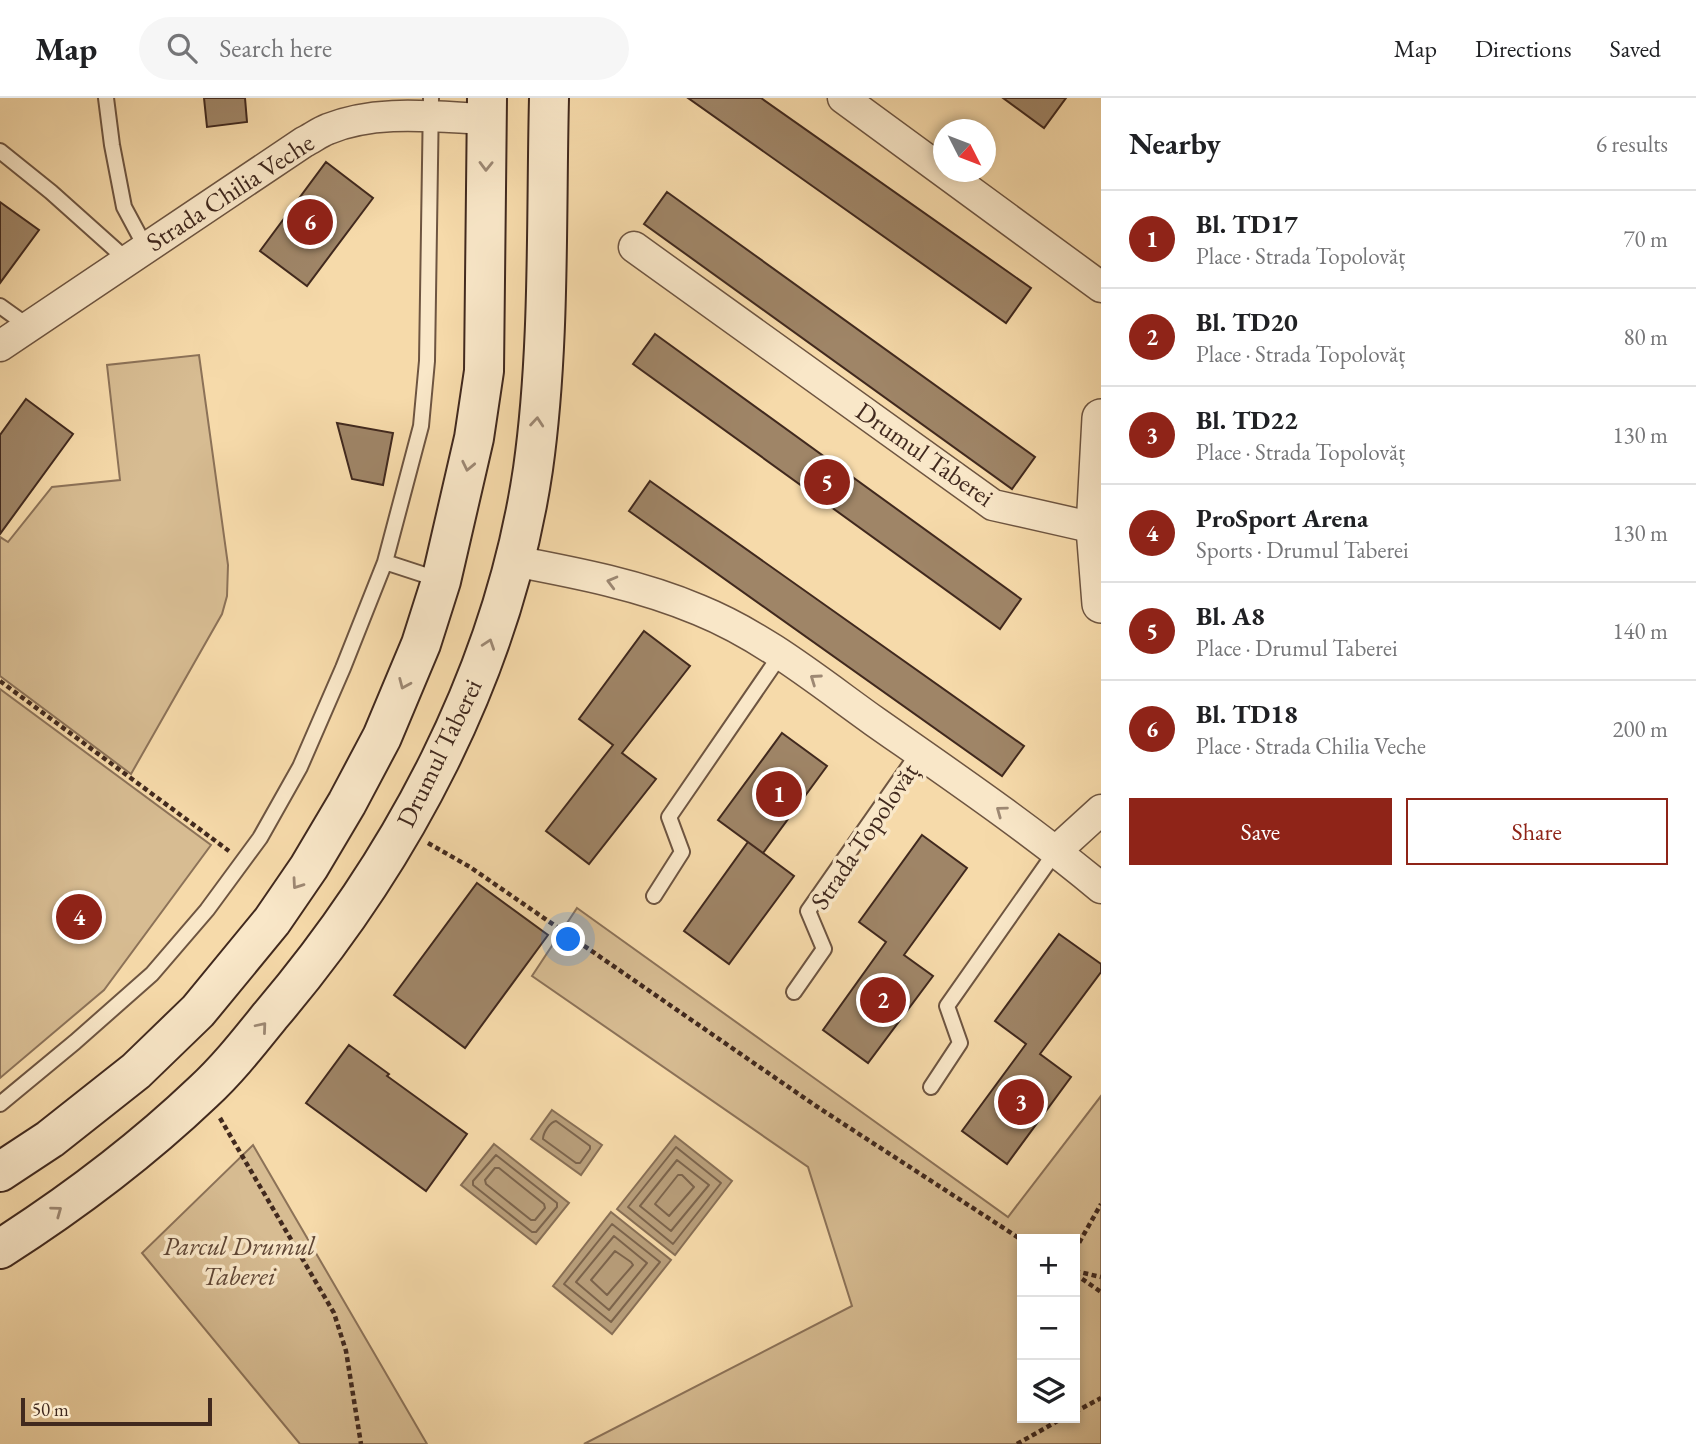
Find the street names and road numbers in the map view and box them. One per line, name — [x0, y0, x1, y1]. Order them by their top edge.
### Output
street label: Strada Chilia Veche — [140, 125, 320, 259]
street label: Drumul Taberei — [849, 394, 1001, 514]
street label: Drumul Taberei — [388, 673, 490, 833]
street label: Strada Topolovăț — [802, 756, 926, 916]

